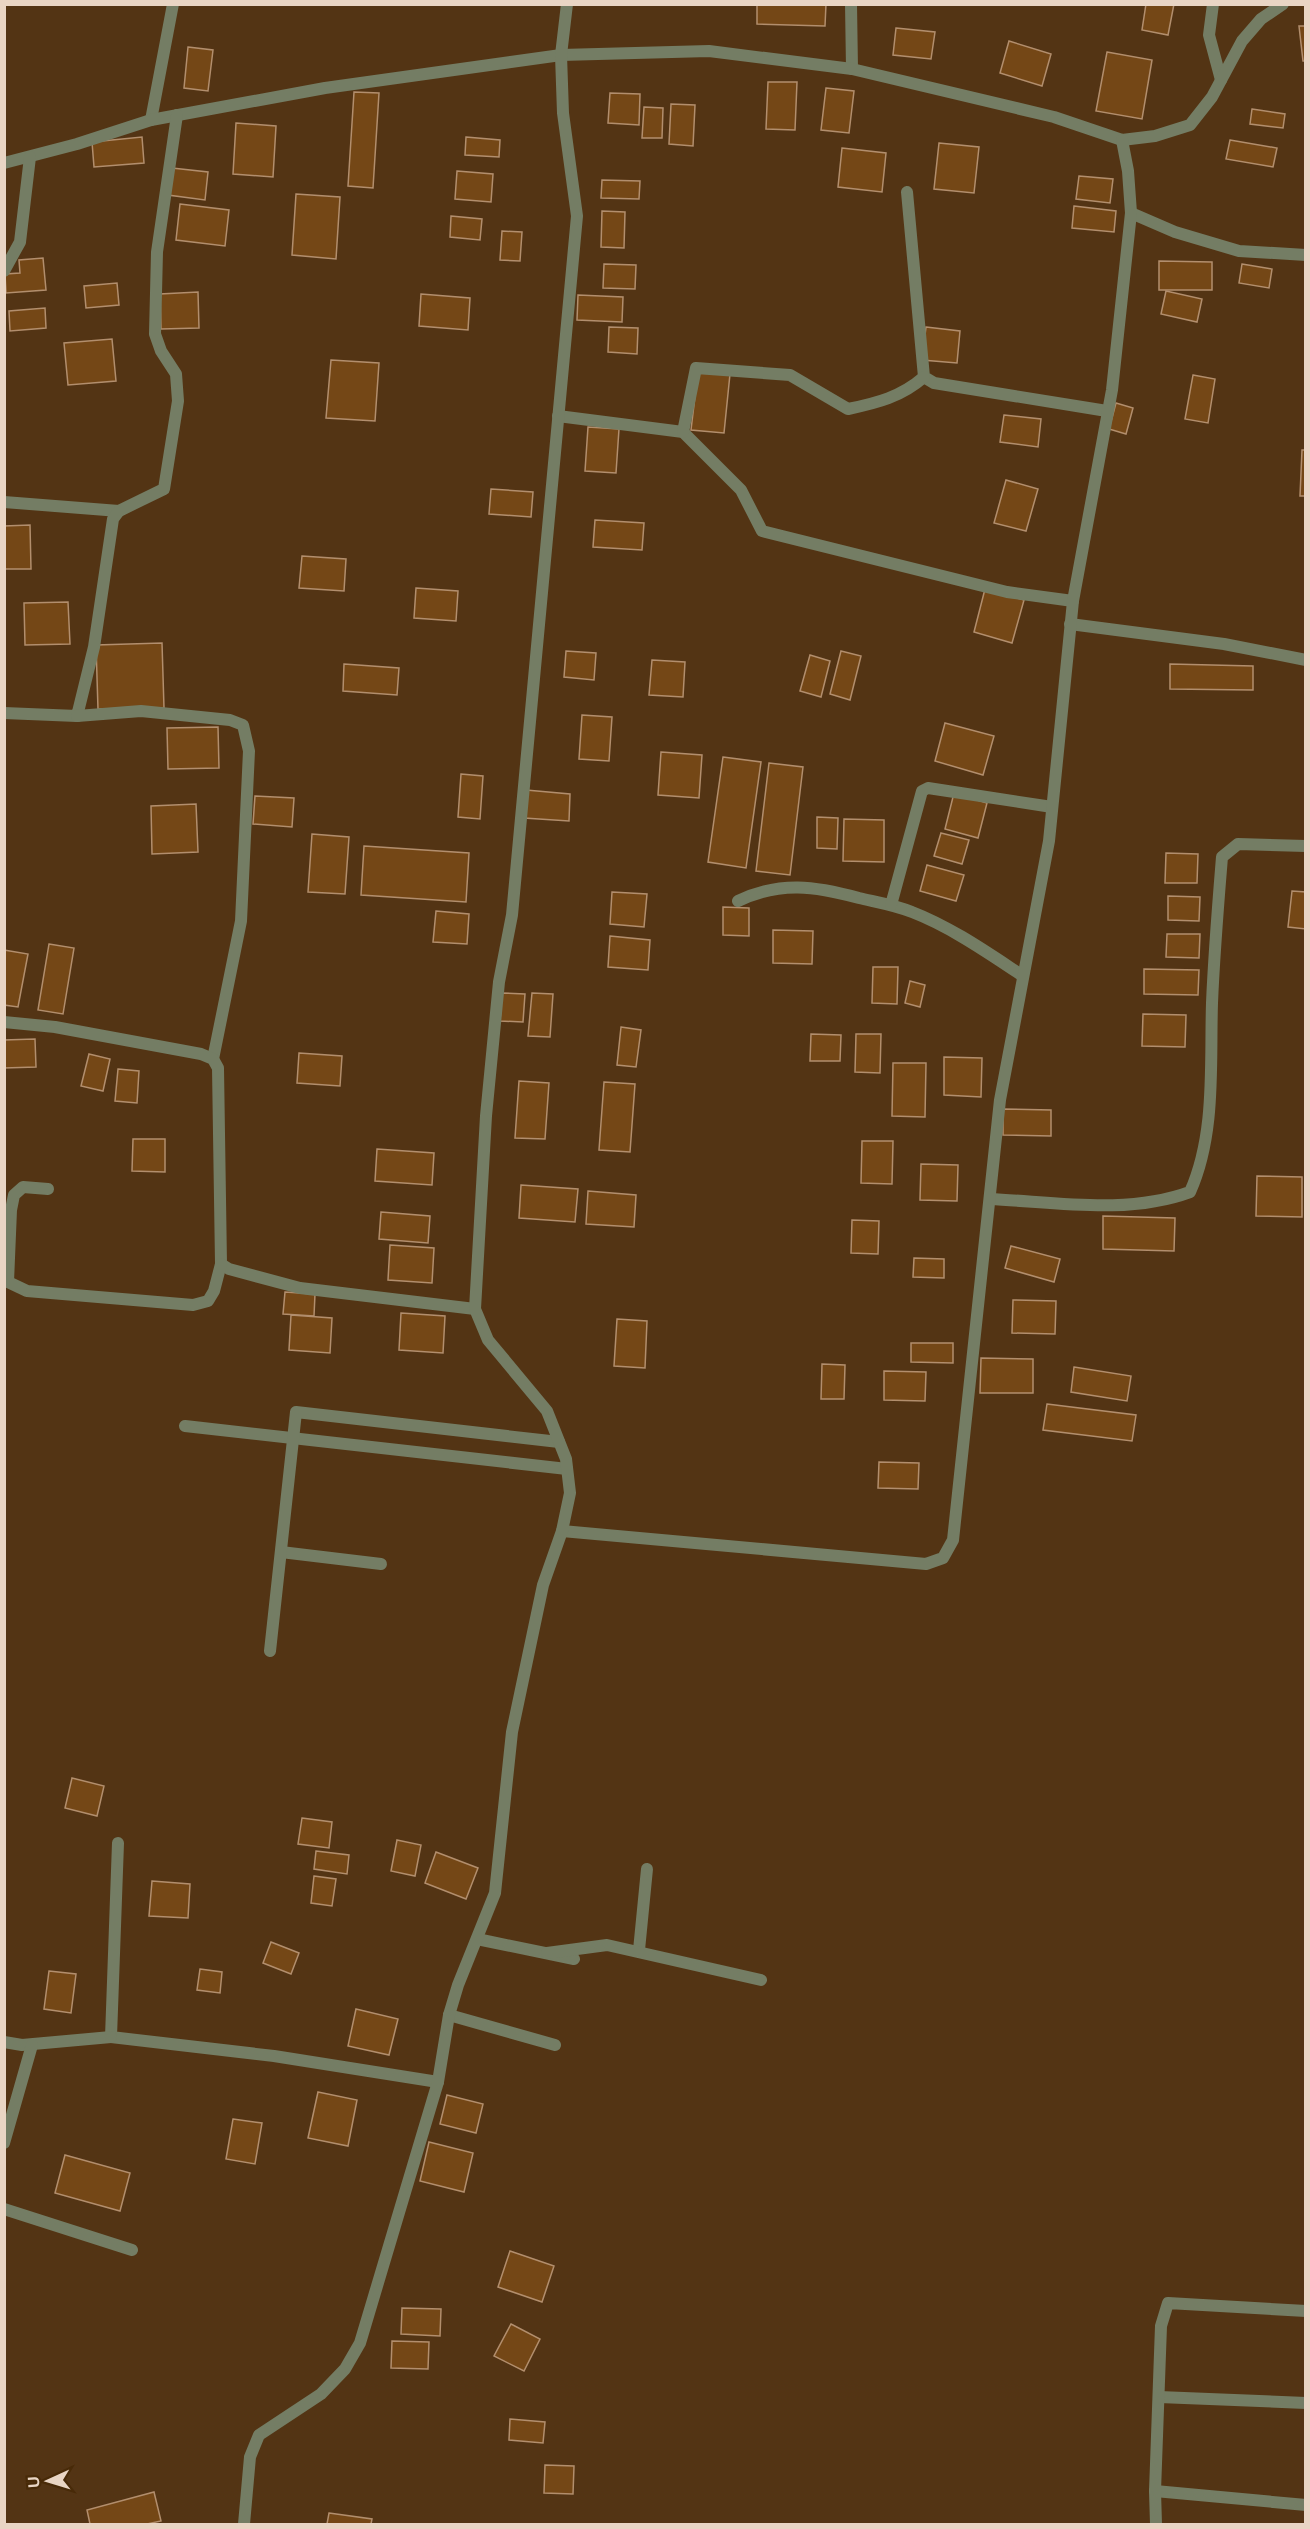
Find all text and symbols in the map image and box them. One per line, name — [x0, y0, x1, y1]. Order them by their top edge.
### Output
north arrow — [18, 2451, 78, 2511]
text: U — [25, 2476, 42, 2488]

